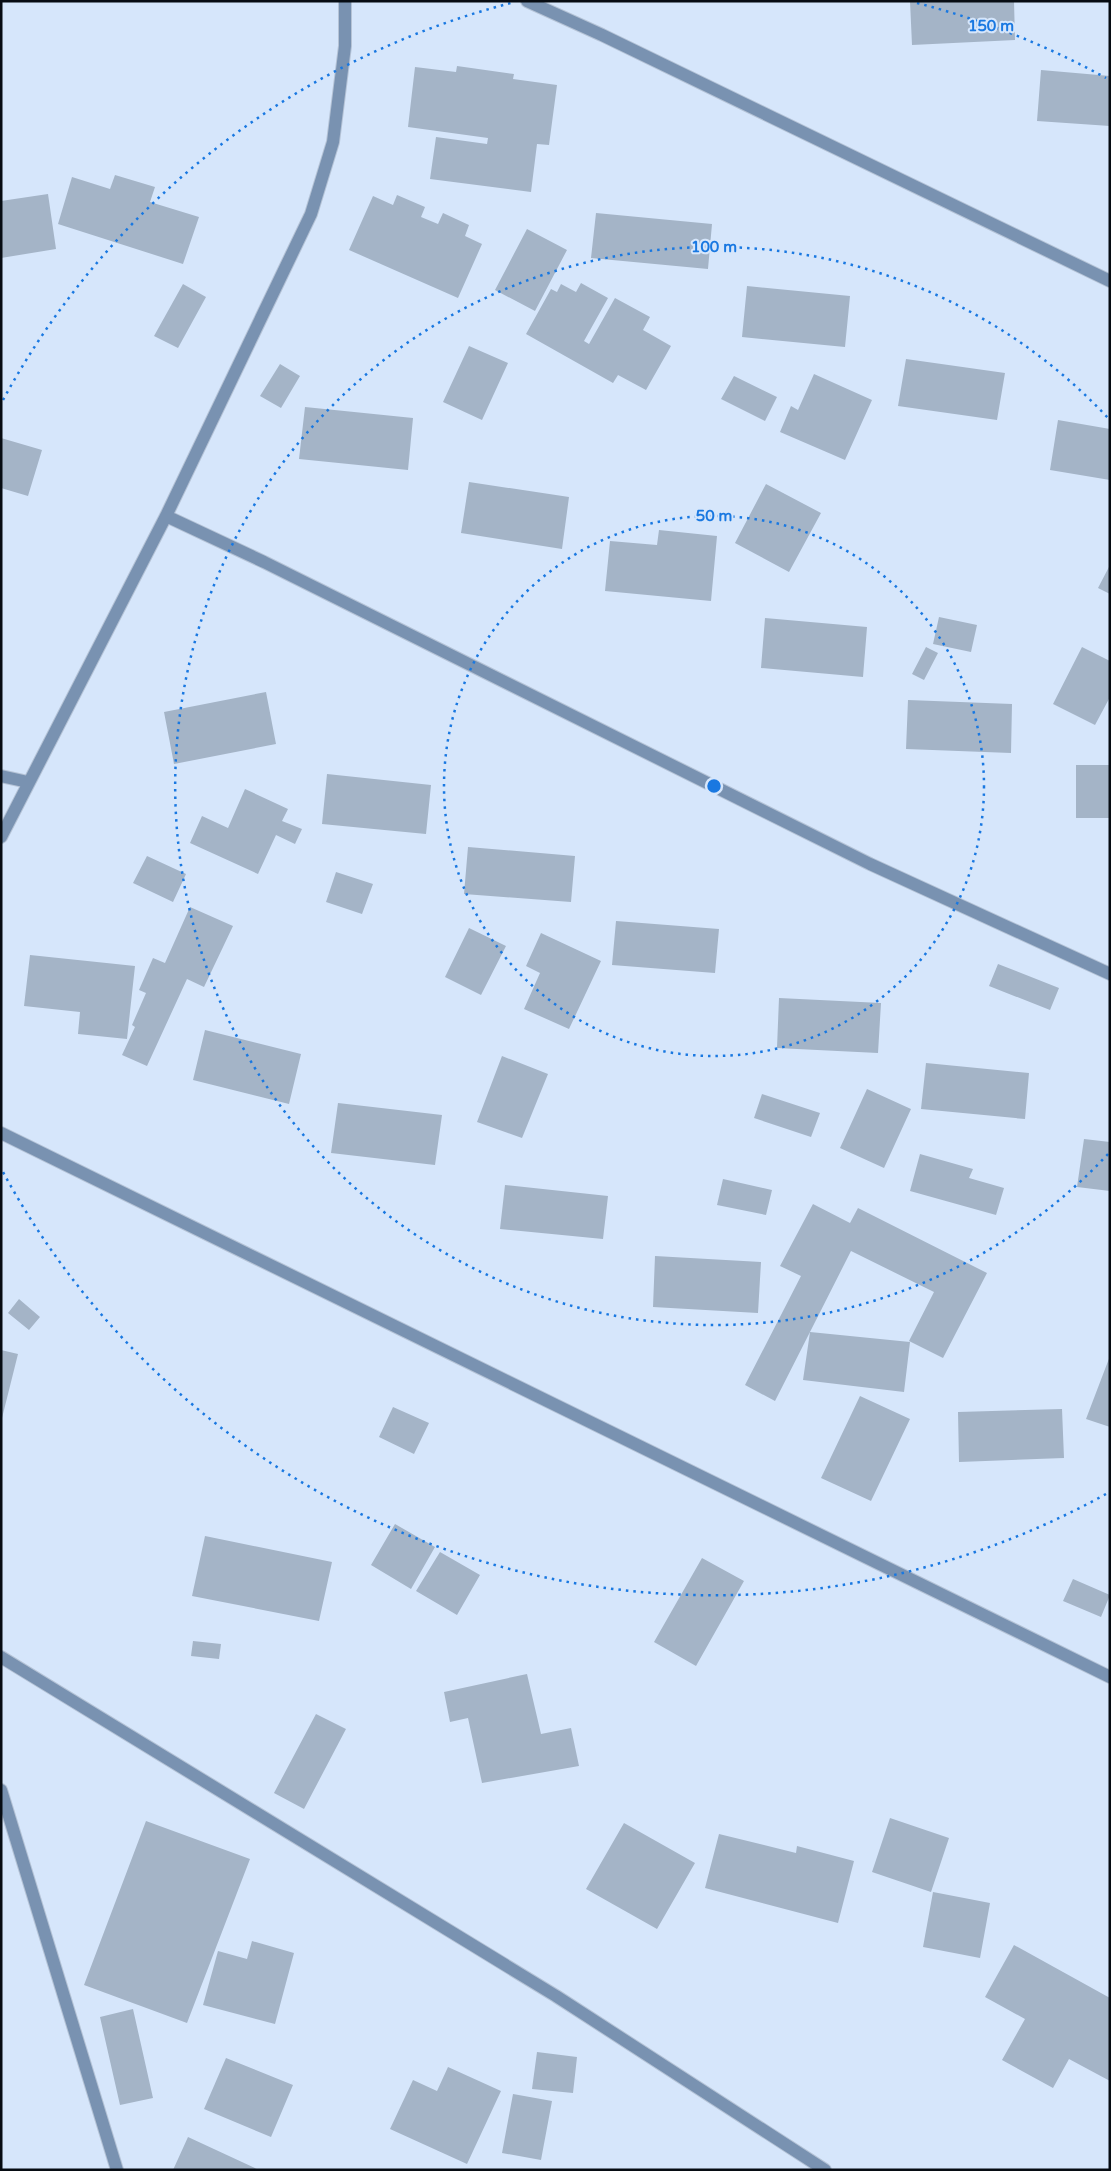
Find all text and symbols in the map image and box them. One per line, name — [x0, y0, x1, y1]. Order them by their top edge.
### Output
text: 150 m — [968, 17, 1014, 35]
text: 100 m — [691, 238, 737, 256]
text: 50 m — [696, 507, 732, 525]
centre of rings — [705, 777, 723, 795]

